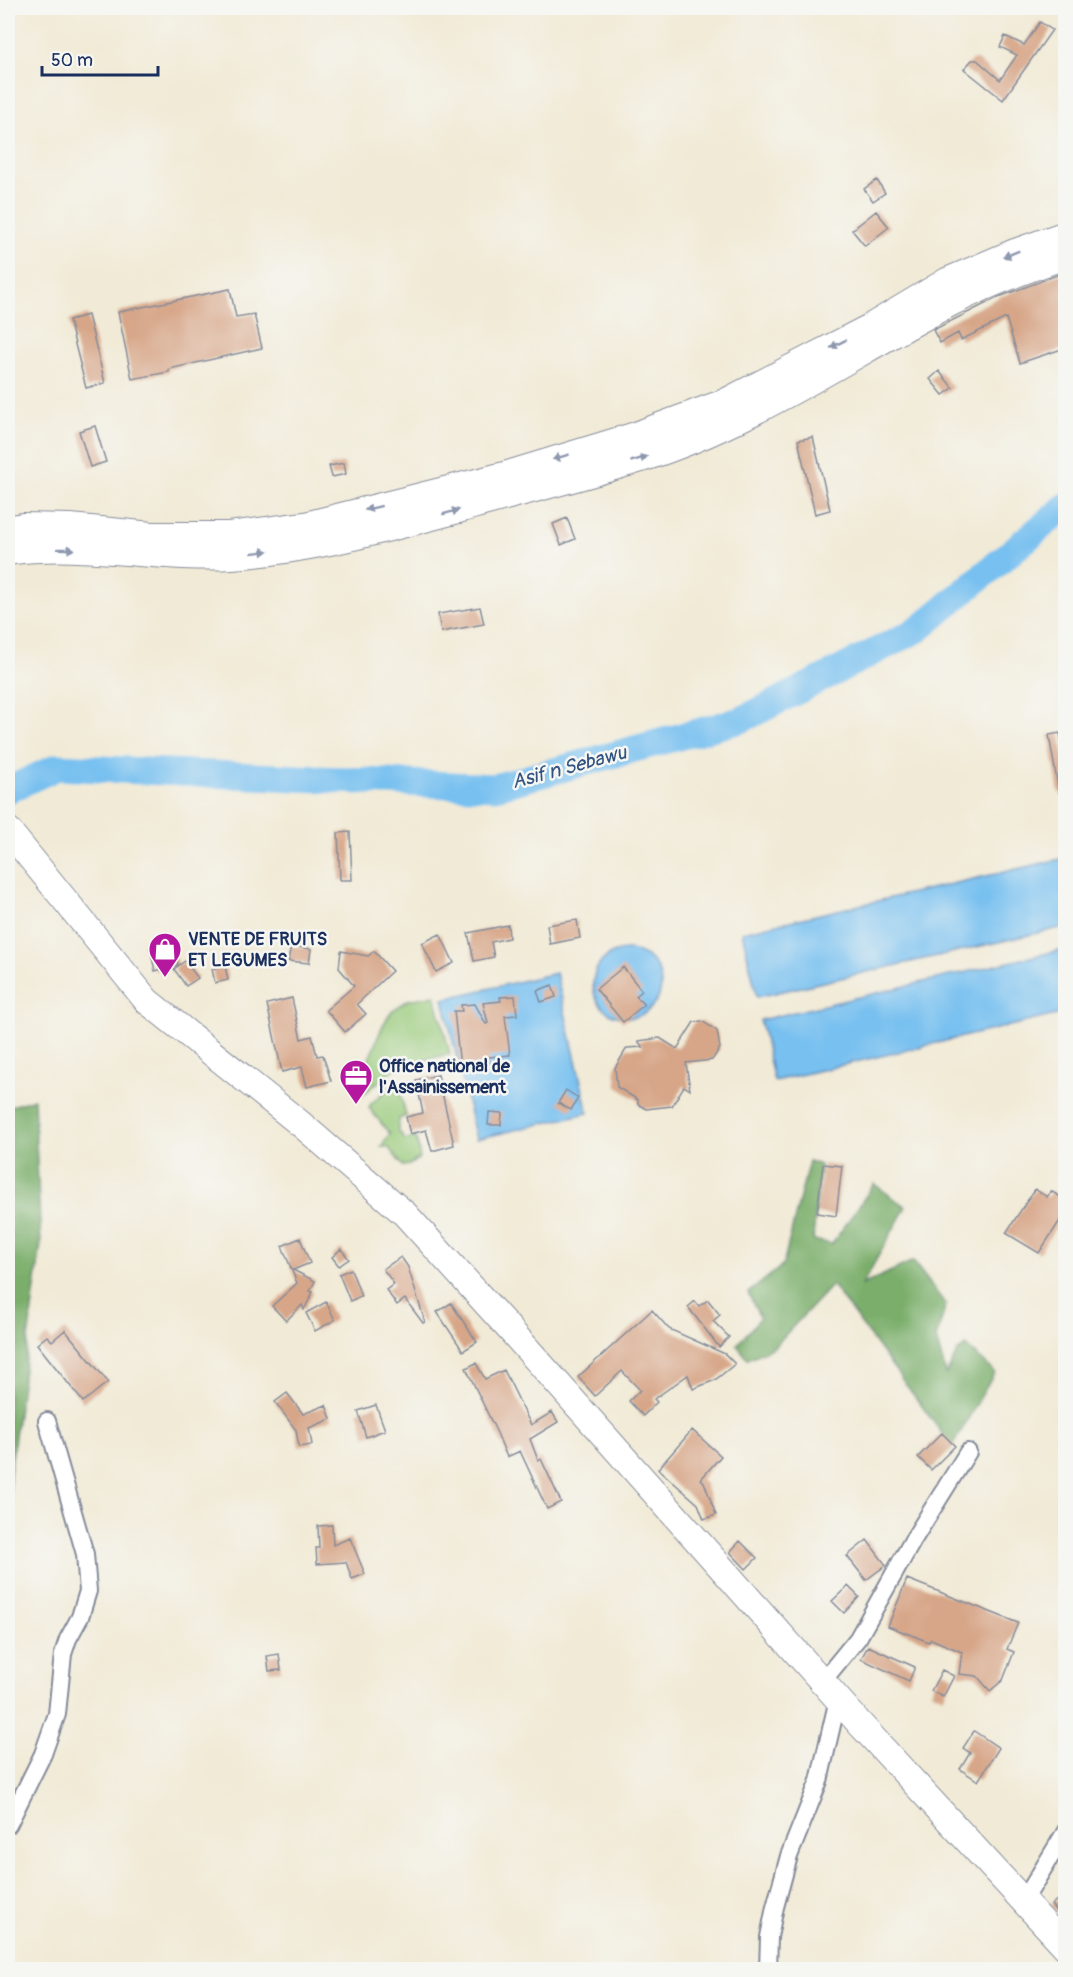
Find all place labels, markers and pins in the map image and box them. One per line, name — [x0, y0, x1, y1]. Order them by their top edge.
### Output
place label: VENTE DE FRUITS ET LEGUMES — [188, 928, 327, 972]
shop icon: VENTE DE FRUITS ET LEGUMES — [147, 931, 183, 978]
place label: Office national de l'Assainissement — [379, 1055, 511, 1099]
office icon: Office national de l'Assainissement — [338, 1058, 374, 1105]

